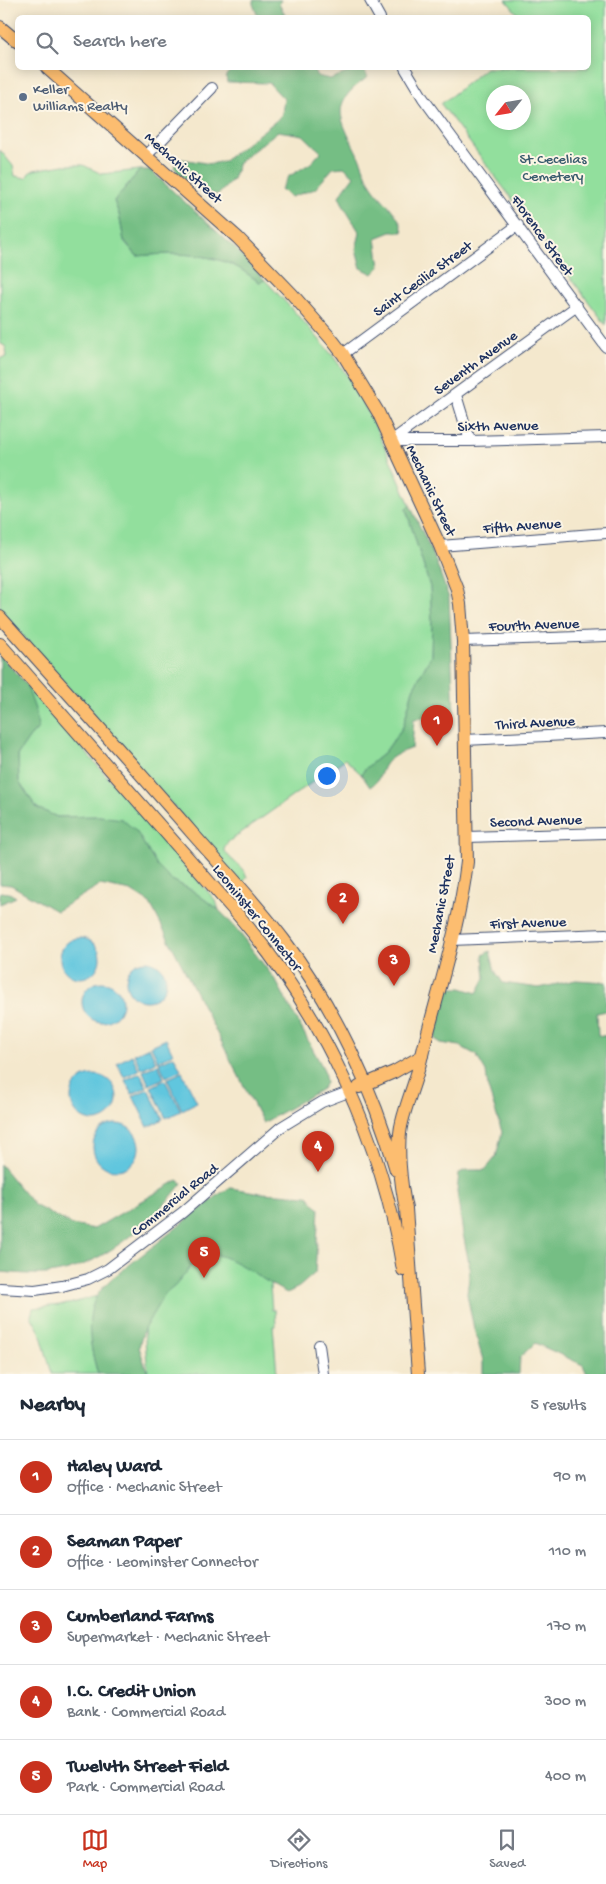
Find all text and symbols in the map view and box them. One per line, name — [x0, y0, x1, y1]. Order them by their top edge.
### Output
search box — [15, 15, 591, 70]
icon: search — [33, 29, 61, 57]
text: Search here — [73, 31, 167, 54]
place label: Keller Williams Realty — [33, 81, 128, 116]
north arrow — [486, 85, 531, 130]
marker: Keller Williams Realty — [17, 91, 29, 103]
street label: Mechanic Street — [140, 129, 227, 209]
park label: St.Cecelias Cemetery — [520, 151, 587, 186]
street label: Florence Street — [505, 192, 578, 282]
street label: Saint Cecilia Street — [370, 237, 478, 322]
street label: Seventh Avenue — [431, 327, 522, 400]
street label: Sixth Avenue — [457, 417, 539, 437]
street label: Mechanic Street — [401, 442, 460, 541]
street label: Fifth Avenue — [481, 515, 562, 539]
street label: Fourth Avenue — [487, 615, 580, 637]
pin: 1 — [421, 705, 453, 746]
street label: Third Avenue — [494, 713, 576, 735]
your location — [314, 763, 340, 789]
street label: Second Avenue — [490, 811, 583, 833]
street label: Mechanic Street — [424, 852, 461, 955]
street label: Leominster Connector — [208, 861, 306, 977]
pin: 2 — [327, 883, 359, 924]
street label: First Avenue — [488, 914, 567, 934]
pin: 3 — [378, 945, 410, 986]
pin: 4 — [302, 1131, 334, 1172]
street label: Commercial Road — [128, 1159, 223, 1241]
pin: 5 — [188, 1237, 220, 1278]
text: Nearby — [20, 1394, 85, 1419]
text: 5 results — [531, 1397, 586, 1416]
text: Haley Ward — [67, 1456, 161, 1479]
text: 1 — [33, 1468, 39, 1487]
text: 90 m — [554, 1468, 586, 1487]
text: Office · Mechanic Street — [67, 1479, 221, 1498]
text: Seaman Paper — [67, 1531, 181, 1554]
text: 2 — [32, 1543, 40, 1562]
text: 110 m — [549, 1543, 586, 1562]
text: Office · Leominster Connector — [67, 1554, 258, 1573]
text: Cumberland Farms — [67, 1606, 213, 1629]
text: 3 — [32, 1618, 40, 1637]
text: 170 m — [547, 1618, 586, 1637]
text: Supermarket · Mechanic Street — [67, 1629, 269, 1648]
text: I.C. Credit Union — [67, 1681, 196, 1704]
text: 4 — [32, 1693, 40, 1712]
text: 300 m — [544, 1693, 586, 1712]
text: Bank · Commercial Road — [67, 1704, 225, 1723]
text: Twelvth Street Field — [67, 1756, 228, 1779]
text: 5 — [32, 1768, 40, 1787]
text: 400 m — [545, 1768, 586, 1787]
text: Park · Commercial Road — [67, 1779, 224, 1798]
tab: Map — [81, 1826, 109, 1873]
tab: Directions — [271, 1826, 328, 1873]
tab: Saved — [489, 1826, 525, 1873]

